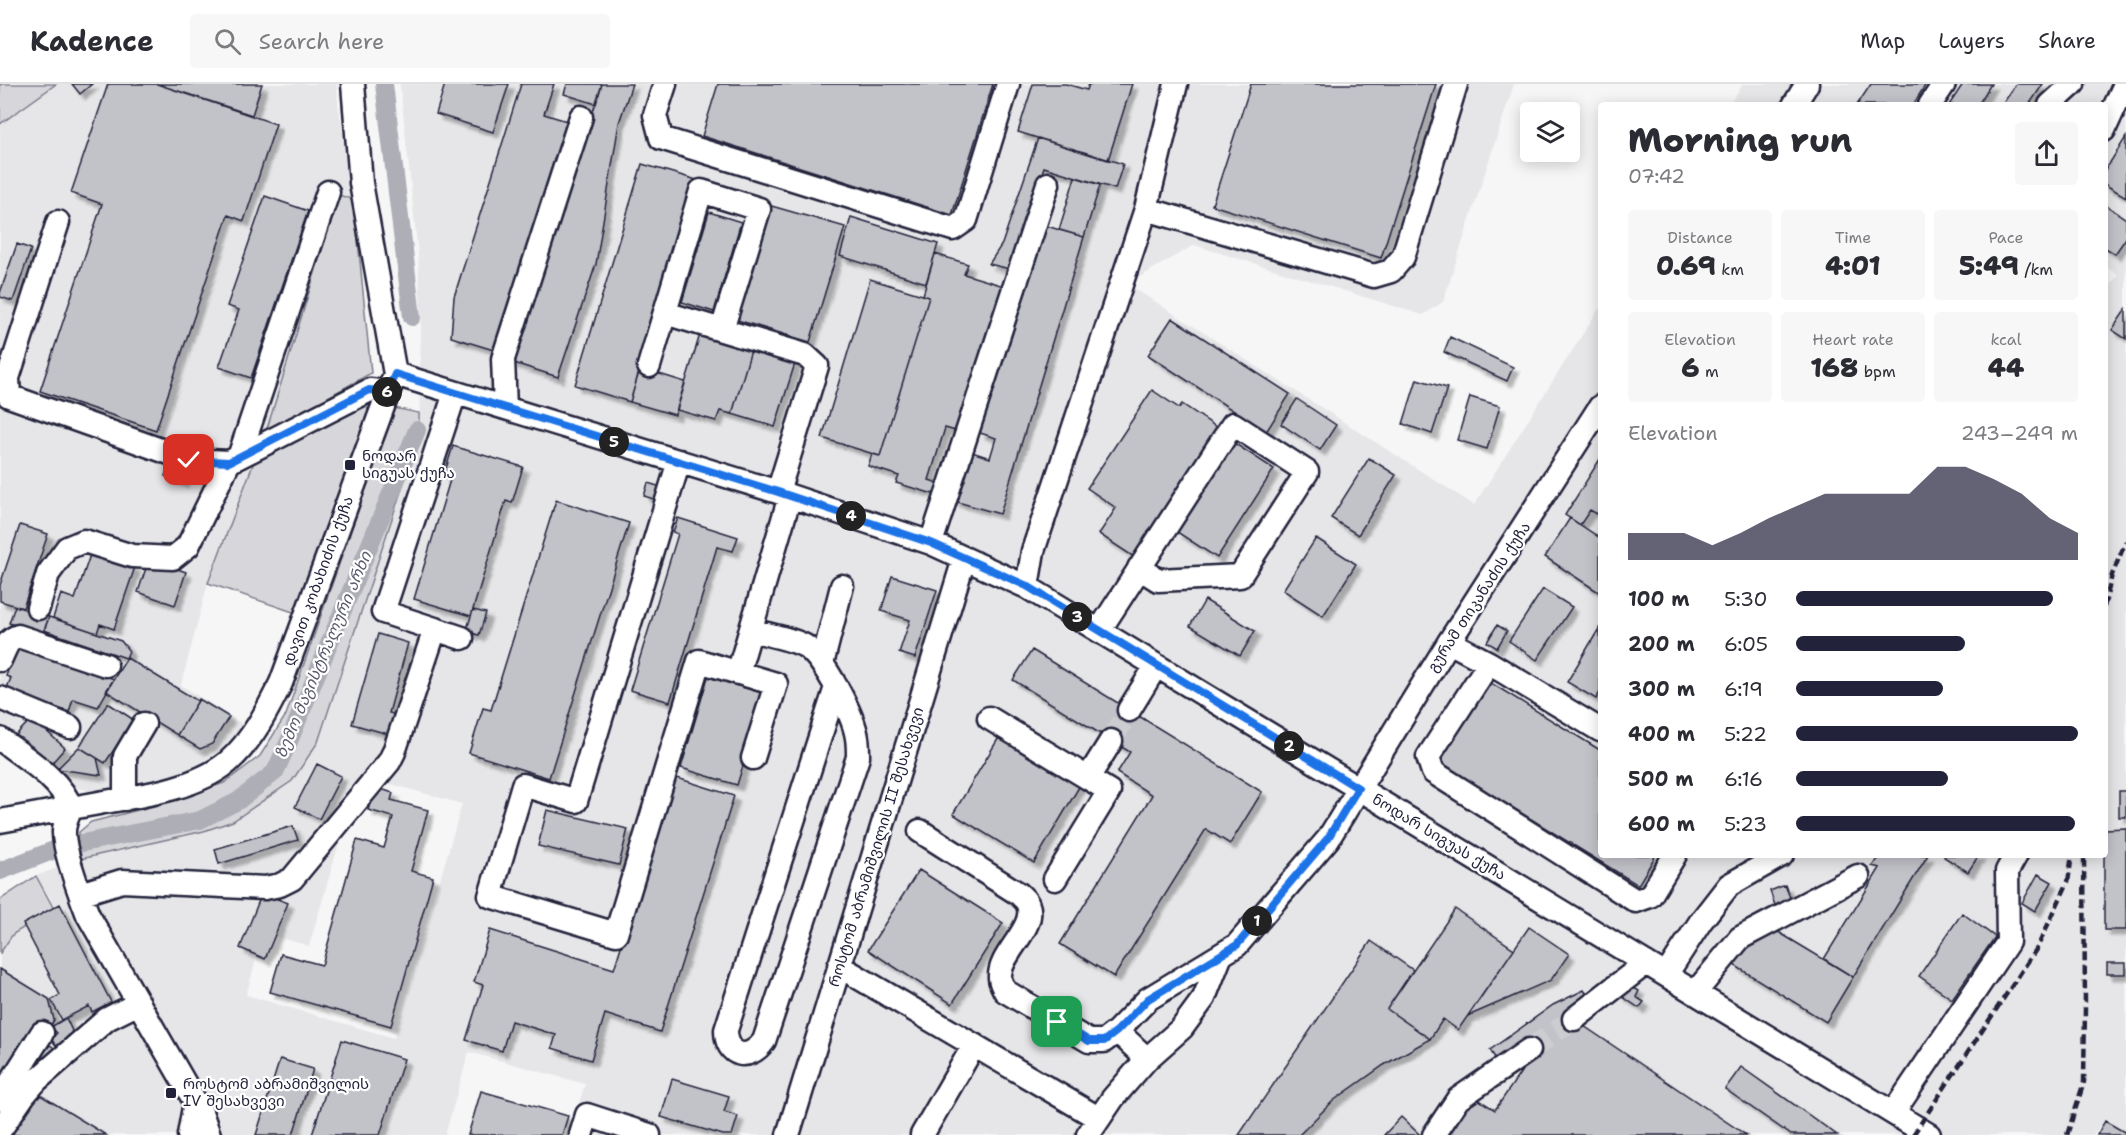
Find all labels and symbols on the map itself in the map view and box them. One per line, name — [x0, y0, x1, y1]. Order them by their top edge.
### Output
pin: 6 — [372, 377, 402, 407]
pin: 5 — [599, 427, 629, 457]
pin — [163, 434, 214, 485]
place label: ნოდარ სიგუას ქუჩა — [362, 446, 455, 483]
marker: ნოდარ სიგუას ქუჩა — [343, 458, 357, 472]
street label: დავით კობახიძის ქუჩა — [278, 493, 358, 669]
pin: 4 — [836, 501, 866, 531]
street label: გურამ თიკანაძის ქუჩა — [1423, 518, 1535, 676]
water label: ზემო მაგისტრალური არხი — [270, 548, 376, 761]
pin: 3 — [1062, 602, 1092, 632]
street label: როსტომ აბრამიშვილის II შესახვევი — [824, 705, 928, 989]
pin: 2 — [1274, 731, 1304, 761]
street label: ნოდარ სიგუას ქუჩა — [1368, 789, 1510, 885]
pin: 1 — [1242, 906, 1272, 936]
pin — [1031, 996, 1082, 1047]
place label: როსტომ აბრამიშვილის IV შესახვევი — [183, 1074, 369, 1111]
marker: როსტომ აბრამიშვილის IV შესახვევი — [164, 1086, 178, 1100]

